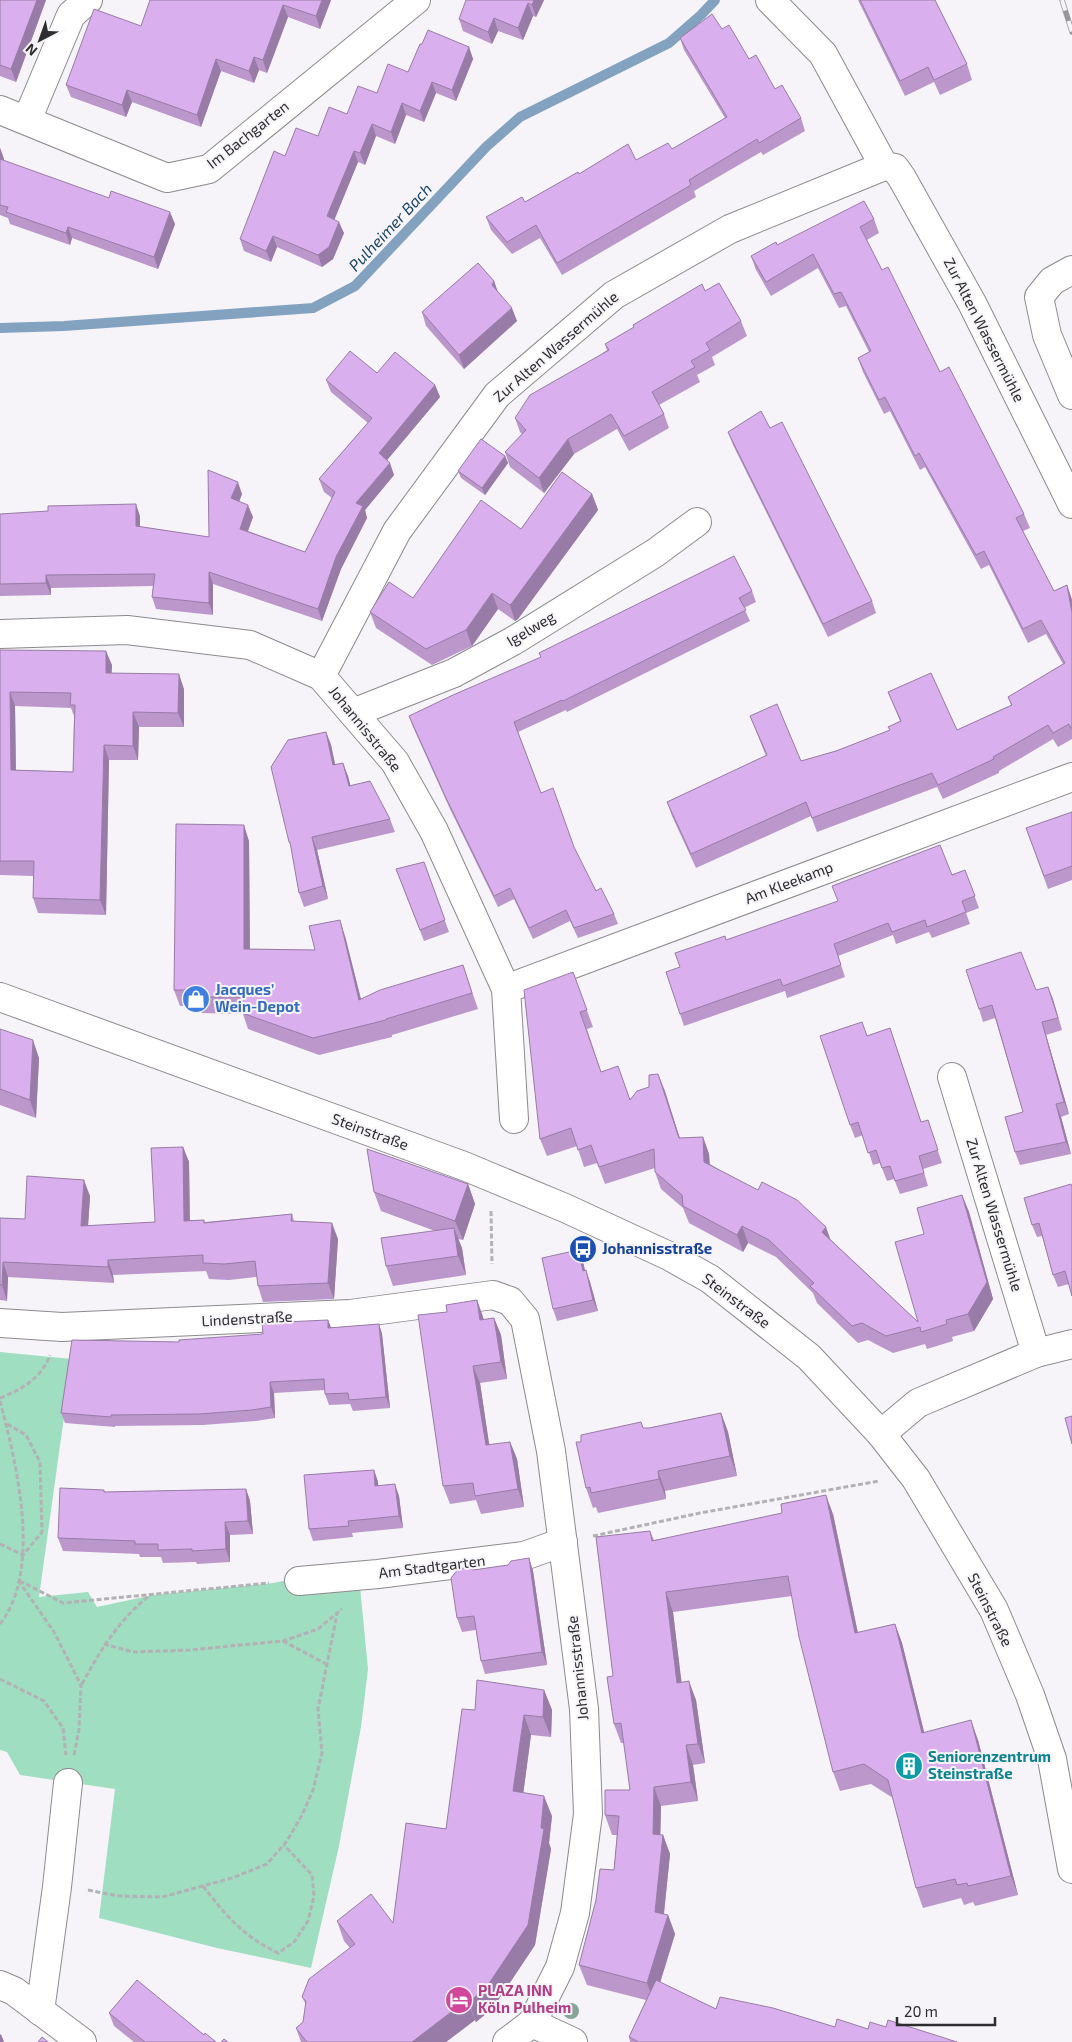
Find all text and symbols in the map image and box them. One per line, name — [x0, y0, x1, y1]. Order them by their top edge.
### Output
north arrow — [15, 15, 65, 65]
text: N — [22, 40, 41, 60]
street label: Im Bachgarten — [203, 97, 292, 172]
water label: Pulheimer Bach — [344, 179, 435, 275]
street label: Zur Alten Wassermühle — [941, 254, 1029, 405]
street label: Zur Alten Wassermühle — [489, 287, 621, 405]
street label: Igelweg — [503, 606, 558, 650]
street label: Johannisstraße — [326, 682, 406, 775]
street label: Am Kleekamp — [742, 857, 835, 907]
place label: Jacques’ Wein-Depot — [215, 980, 300, 1015]
shop icon: Jacques’ Wein-Depot — [181, 984, 211, 1014]
street label: Steinstraße — [330, 1109, 411, 1153]
street label: Zur Alten Wassermühle — [963, 1136, 1027, 1294]
bus stop icon: Johannisstraße — [568, 1234, 598, 1264]
place label: Johannisstraße — [602, 1239, 712, 1257]
street label: Steinstraße — [699, 1269, 774, 1332]
street label: Lindenstraße — [201, 1307, 293, 1329]
street label: Am Stadtgarten — [377, 1551, 486, 1581]
street label: Steinstraße — [965, 1570, 1017, 1649]
street label: Johannisstraße — [563, 1615, 591, 1721]
place label: Seniorenzentrum Steinstraße — [928, 1747, 1051, 1782]
building icon: Seniorenzentrum Steinstraße — [894, 1751, 924, 1781]
place label: PLAZA INN Köln Pulheim — [478, 1981, 571, 2016]
hotel icon: PLAZA INN Köln Pulheim — [444, 1985, 474, 2015]
scale bar — [897, 1994, 994, 2026]
text: 20 m — [904, 2002, 938, 2020]

